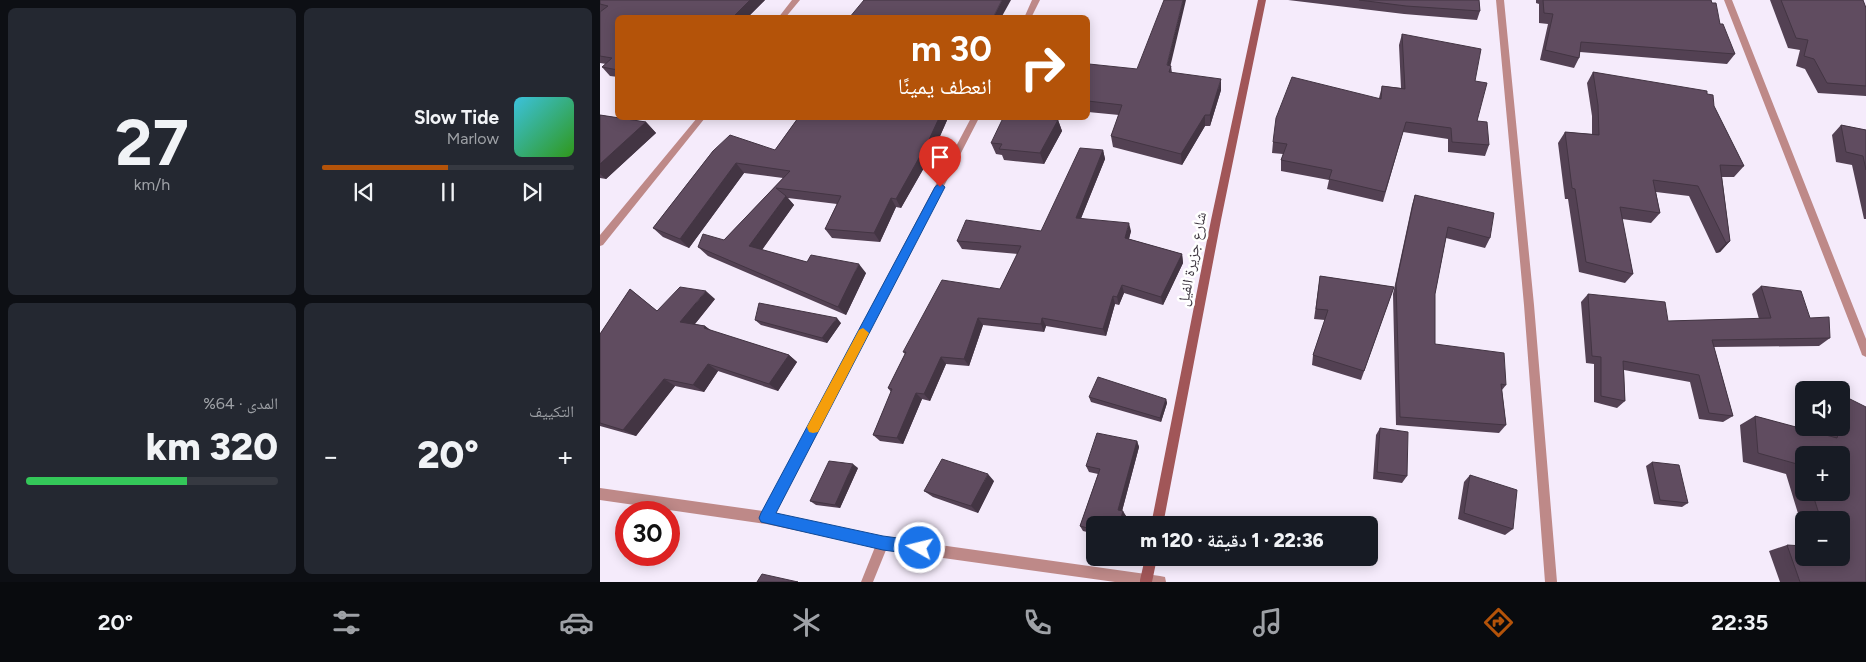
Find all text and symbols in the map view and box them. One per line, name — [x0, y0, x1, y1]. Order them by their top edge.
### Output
text: 30 m — [911, 28, 992, 70]
icon: right — [1010, 35, 1075, 100]
text: انعطف يمينًا — [898, 73, 992, 100]
text: 27 — [115, 103, 189, 181]
text: Slow Tide — [414, 106, 499, 129]
text: Marlow — [447, 129, 499, 148]
pin — [919, 136, 961, 187]
icon: arrive — [926, 143, 954, 171]
text: km/h — [134, 175, 170, 194]
icon: previous — [350, 178, 378, 206]
icon: pause — [434, 178, 462, 206]
icon: next — [518, 178, 546, 206]
street label: شارع جزيرة الفيل — [1174, 210, 1211, 308]
map controls — [1795, 381, 1850, 566]
button: sound — [1795, 381, 1850, 436]
text: المدى · 64% — [203, 394, 278, 413]
text: التكييف — [529, 402, 574, 421]
text: 320 km — [146, 424, 278, 470]
text: 20° — [417, 432, 479, 478]
text: − — [322, 439, 339, 473]
text: + — [557, 439, 574, 473]
button: + — [1795, 446, 1850, 501]
speed limit sign: 30 — [615, 501, 680, 566]
button: − — [1795, 511, 1850, 566]
position arrow — [893, 521, 945, 573]
text: 22:36 · 1 دقيقة · 120 m — [1140, 529, 1324, 552]
icon: filters — [329, 605, 364, 640]
icon: car — [559, 605, 594, 640]
icon: climate — [789, 605, 824, 640]
icon: phone — [1020, 605, 1055, 640]
icon: music — [1250, 605, 1285, 640]
icon: directions — [1481, 605, 1516, 640]
text: 20° — [98, 609, 133, 636]
text: 22:35 — [1711, 609, 1768, 636]

